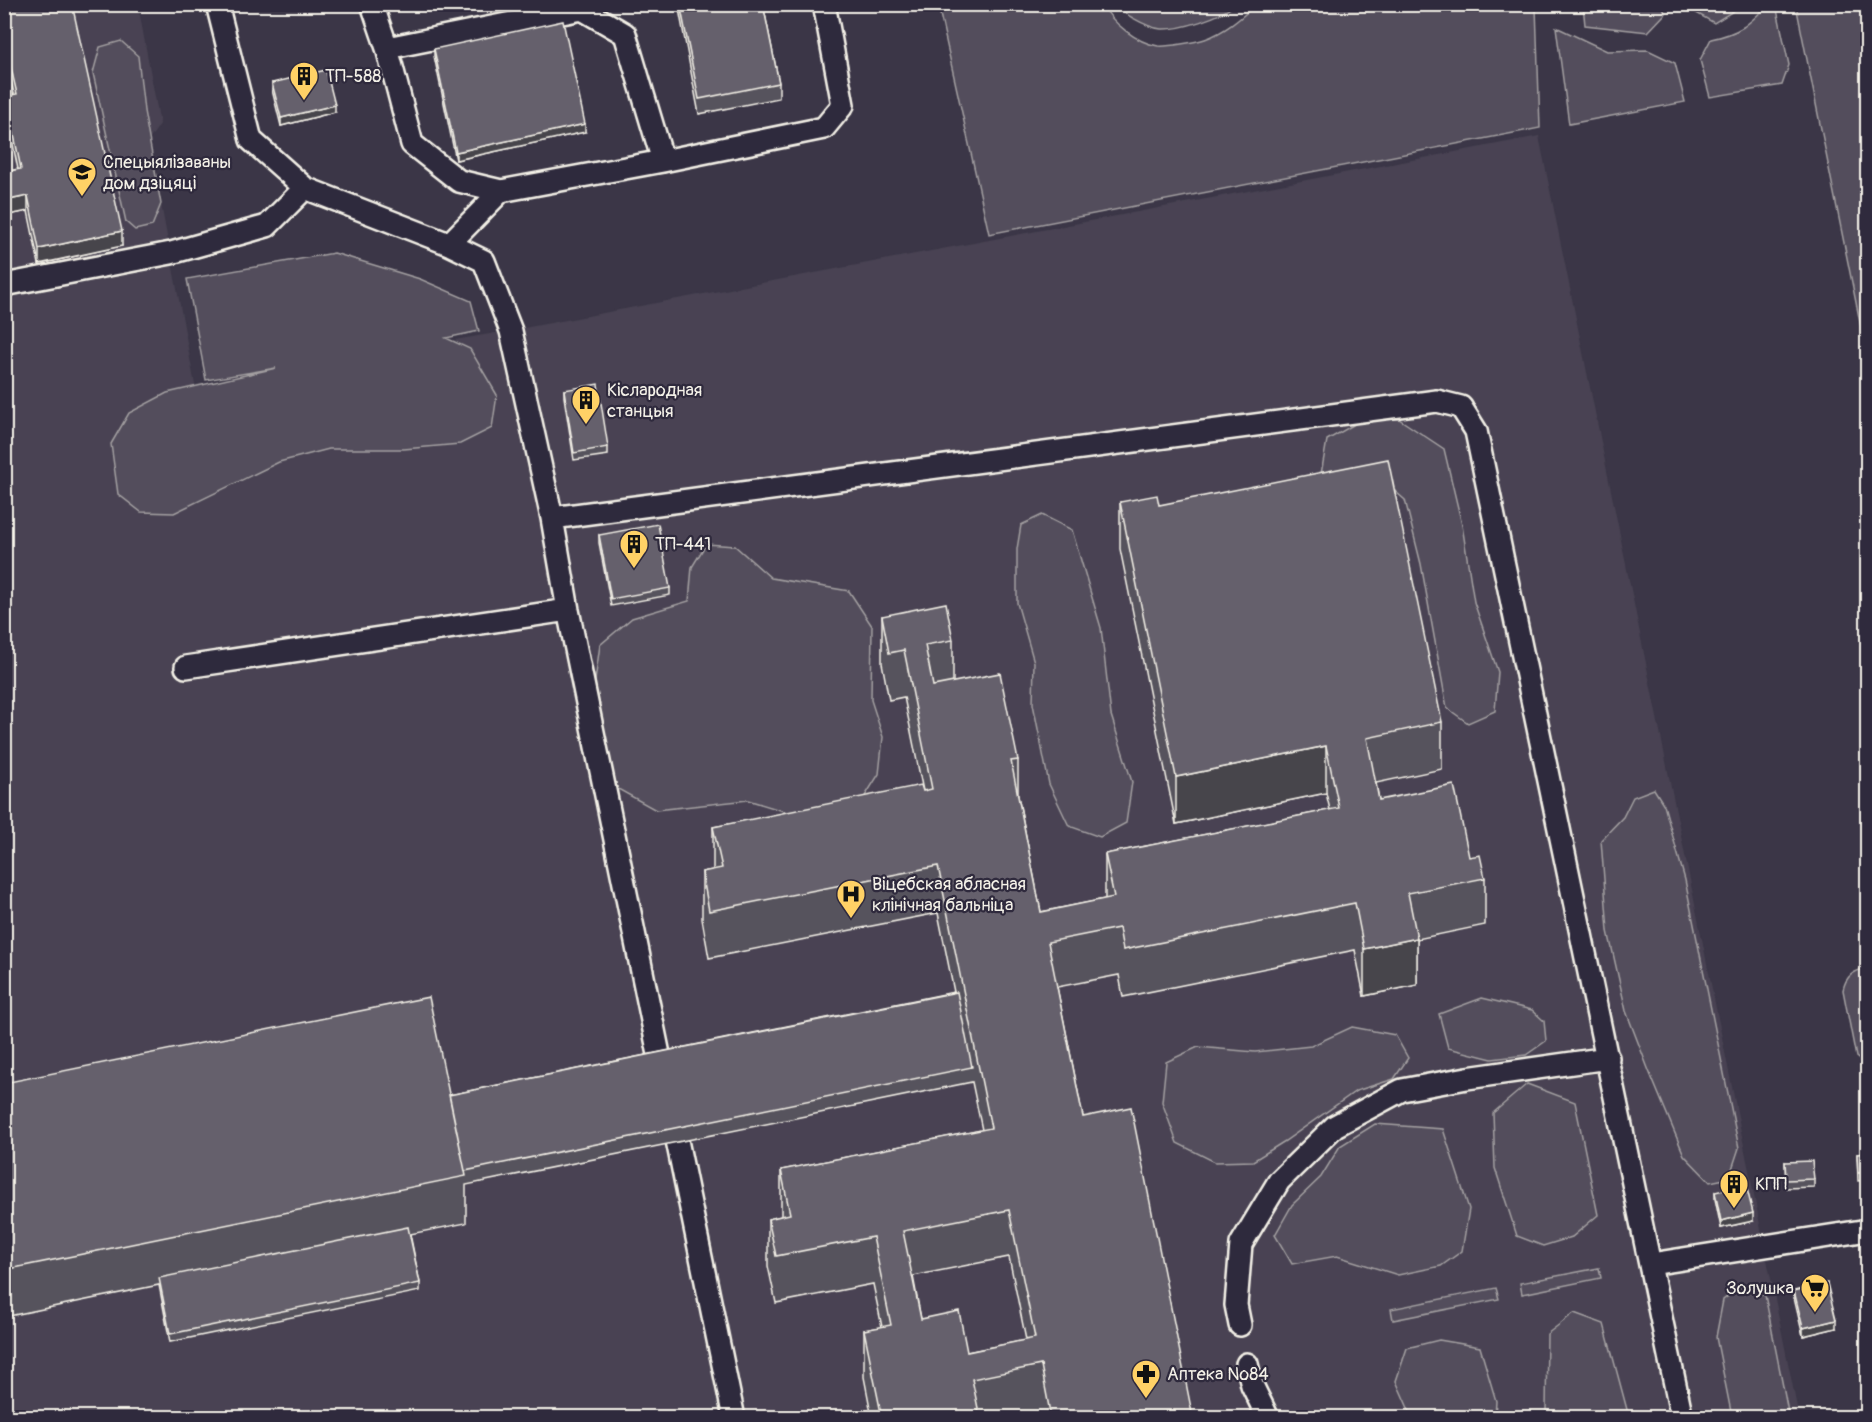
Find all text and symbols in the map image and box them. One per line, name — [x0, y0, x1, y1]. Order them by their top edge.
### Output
building icon: ТП-588 — [288, 60, 320, 102]
place label: ТП-588 — [325, 65, 381, 88]
place label: Спецыялізаваны дом дзіцяці — [103, 151, 231, 195]
school or university icon: Спецыялізаваны дом дзіцяці — [66, 156, 98, 198]
place label: Кіслародная станцыя — [607, 379, 702, 423]
building icon: Кіслародная станцыя — [570, 384, 602, 426]
building icon: ТП-441 — [618, 528, 650, 570]
place label: ТП-441 — [655, 533, 711, 556]
place label: Віцебская абласная клінічная бальніца — [872, 873, 1026, 917]
hospital icon: Віцебская абласная клінічная бальніца — [835, 878, 867, 920]
building icon: КПП — [1718, 1168, 1750, 1210]
place label: КПП — [1755, 1173, 1787, 1196]
supermarket icon: Золушка — [1799, 1272, 1831, 1314]
place label: Золушка — [1726, 1277, 1794, 1300]
pharmacy icon: Аптека №84 — [1130, 1358, 1162, 1400]
place label: Аптека №84 — [1167, 1363, 1269, 1386]

